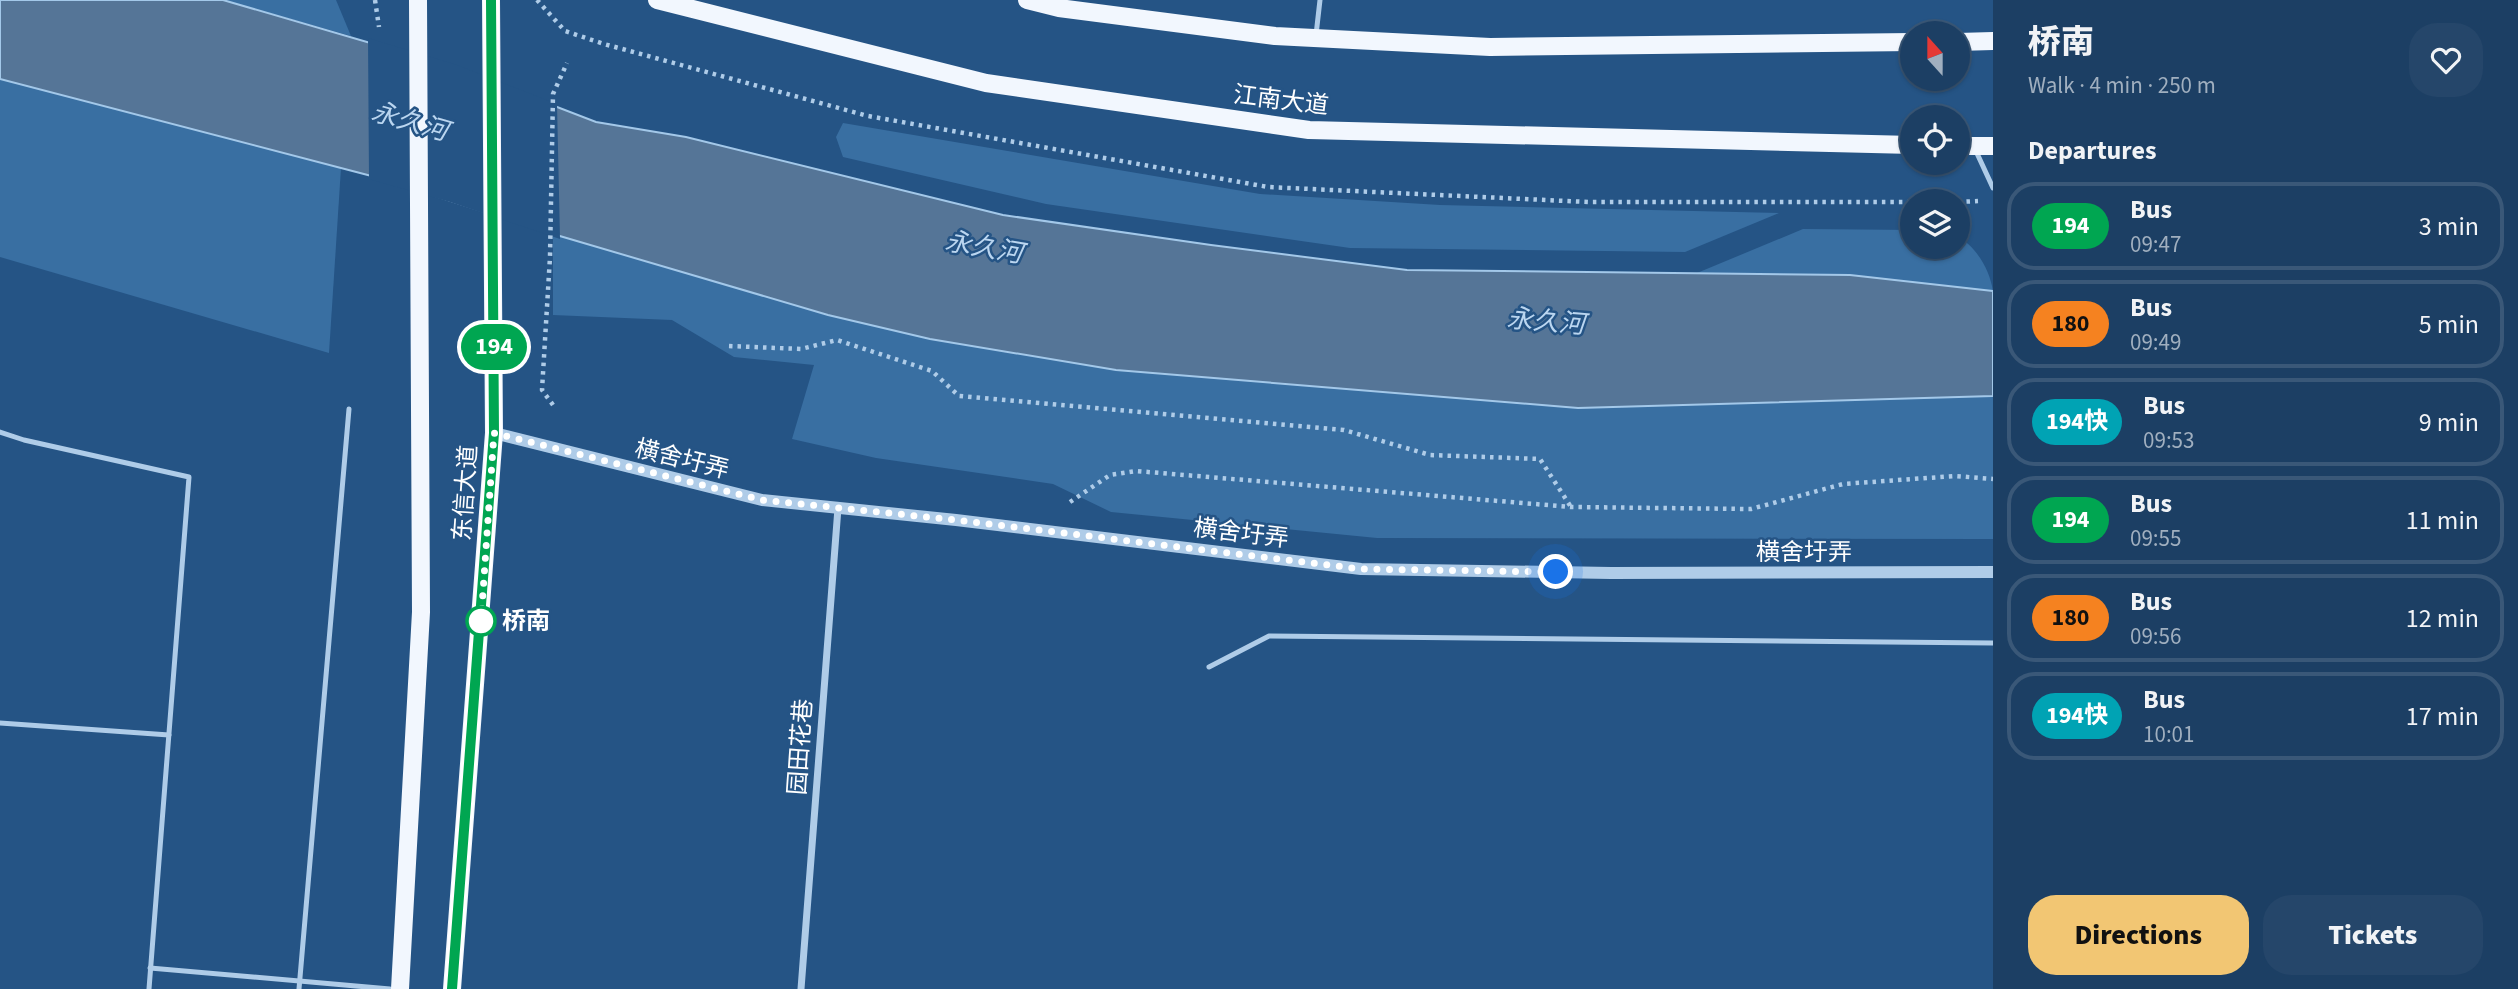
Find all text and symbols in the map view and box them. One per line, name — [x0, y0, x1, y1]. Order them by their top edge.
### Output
text: 桥南 — [2028, 19, 2094, 66]
north arrow — [1900, 21, 1970, 91]
map controls — [1900, 21, 1970, 259]
button: heart — [2409, 23, 2483, 97]
text: Walk · 4 min · 250 m — [2028, 69, 2216, 102]
street label: 江南大道 — [1231, 77, 1331, 124]
water label: 永久河 — [367, 93, 457, 151]
button: locate — [1900, 105, 1970, 175]
text: Departures — [2028, 132, 2156, 169]
button: layers — [1900, 189, 1970, 259]
text: Bus — [2130, 191, 2172, 228]
text: 194 — [2051, 208, 2090, 243]
text: 3 min — [2419, 208, 2479, 245]
water label: 永久河 — [942, 222, 1030, 273]
text: 09:47 — [2130, 228, 2181, 261]
text: Bus — [2130, 289, 2172, 326]
water label: 永久河 — [1505, 300, 1591, 344]
text: 180 — [2051, 306, 2090, 341]
text: 5 min — [2419, 306, 2479, 343]
line badge: 194 — [454, 324, 534, 370]
text: 09:49 — [2130, 326, 2181, 359]
text: 194 — [475, 329, 513, 364]
text: Bus — [2143, 387, 2185, 424]
text: 194快 — [2046, 404, 2108, 439]
text: 9 min — [2419, 404, 2479, 441]
text: 09:53 — [2143, 424, 2194, 457]
street label: 横舍圩弄 — [631, 431, 733, 488]
street label: 东信大道 — [445, 444, 486, 542]
text: Bus — [2130, 485, 2172, 522]
text: 194 — [2051, 502, 2090, 537]
text: 11 min — [2406, 502, 2479, 539]
street label: 横舍圩弄 — [1191, 510, 1291, 557]
text: 09:55 — [2130, 522, 2181, 555]
street label: 横舍圩弄 — [1756, 535, 1852, 570]
your location — [1538, 554, 1573, 589]
text: Bus — [2130, 583, 2172, 620]
text: 180 — [2051, 600, 2090, 635]
text: 12 min — [2406, 600, 2479, 637]
place label: 桥南 — [502, 604, 550, 639]
marker: 桥南 — [466, 606, 496, 636]
text: 09:56 — [2130, 620, 2181, 653]
text: Bus — [2143, 681, 2185, 718]
street label: 园田花巷 — [780, 698, 821, 796]
text: 194快 — [2046, 698, 2108, 733]
text: 17 min — [2406, 698, 2479, 735]
text: 10:01 — [2143, 718, 2194, 751]
button: Directions — [2028, 895, 2249, 975]
button: Tickets — [2263, 895, 2483, 975]

